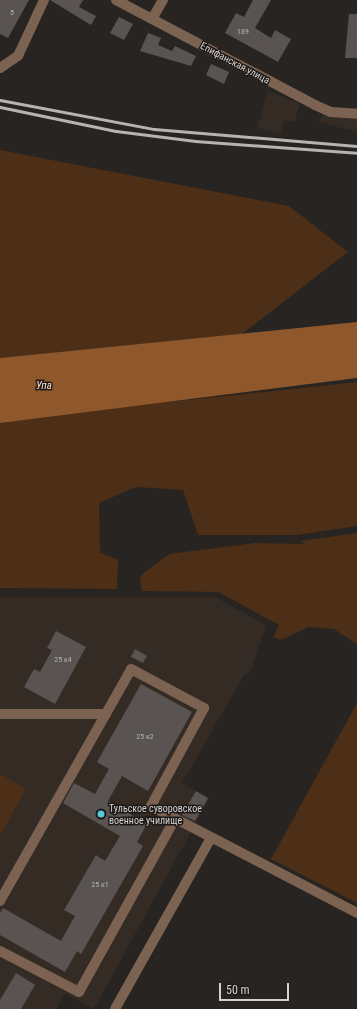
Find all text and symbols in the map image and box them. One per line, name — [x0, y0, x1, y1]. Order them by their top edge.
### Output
house number: 5 — [10, 8, 14, 18]
house number: 189 — [237, 27, 249, 37]
street label: Епифанская улица — [198, 40, 272, 86]
water label: Упа — [36, 379, 52, 393]
house number: 25 к4 — [54, 655, 72, 665]
house number: 25 к2 — [136, 732, 154, 742]
place label: Тульское суворовское военное училище — [109, 802, 202, 826]
marker: Тульское суворовское военное училище — [96, 809, 106, 819]
house number: 25 к1 — [91, 880, 109, 890]
scale bar — [221, 975, 291, 1001]
text: 50 m — [226, 983, 250, 997]

